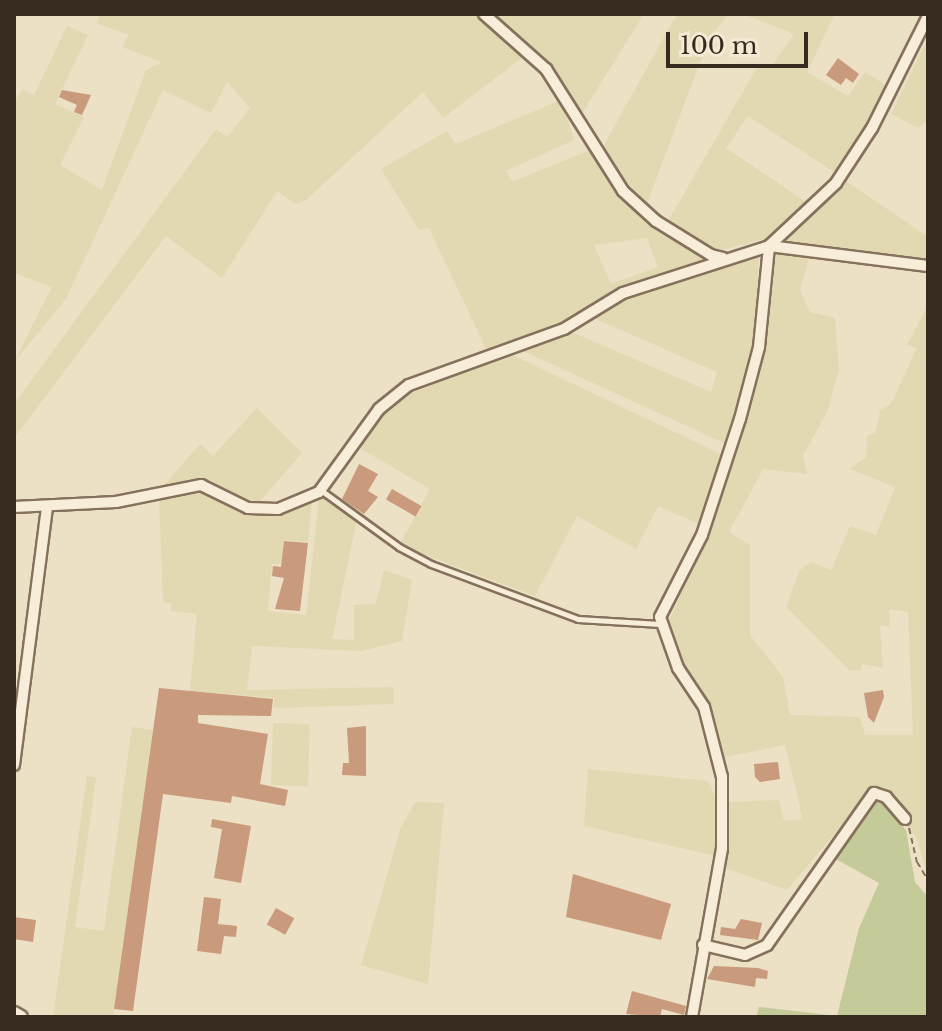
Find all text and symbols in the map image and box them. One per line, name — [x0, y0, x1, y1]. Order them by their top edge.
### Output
scale bar — [670, 16, 812, 66]
text: 100 m — [680, 31, 758, 60]

